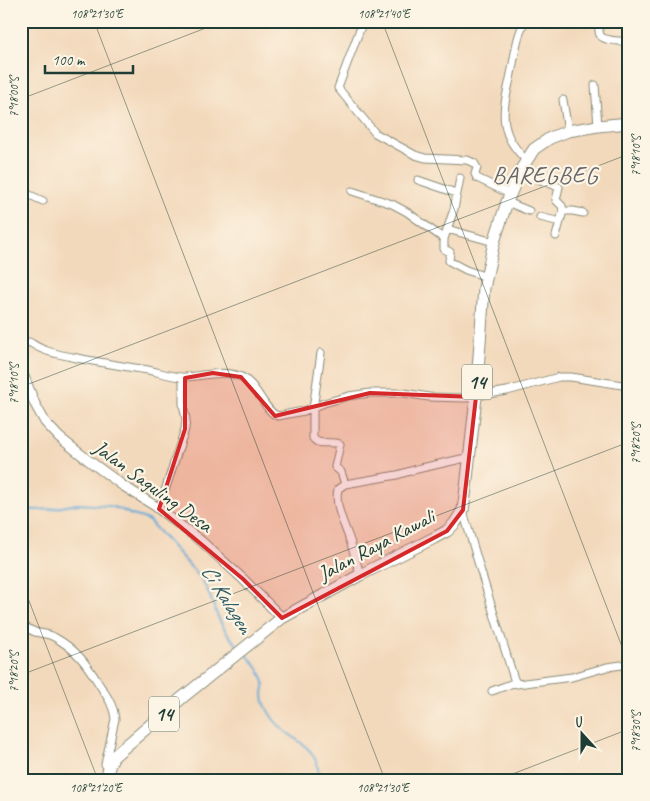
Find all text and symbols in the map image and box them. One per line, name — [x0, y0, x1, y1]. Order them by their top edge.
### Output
text: 108°21'30"E — [71, 6, 125, 22]
text: 108°21'40"E — [358, 6, 412, 22]
scale bar — [45, 42, 132, 74]
text: 100 m — [52, 51, 86, 70]
text: 7°18'00"S — [6, 75, 22, 117]
text: 7°18'10"S — [628, 134, 644, 176]
district label: BAREGBEG — [492, 160, 599, 190]
text: 7°18'10"S — [6, 362, 22, 404]
road number: 14 — [462, 364, 492, 400]
text: 7°18'20"S — [628, 422, 644, 464]
street label: Jalan Saguling Desa — [88, 433, 219, 539]
street label: Jalan Raya Kawali — [312, 502, 441, 587]
water label: Ci Kalagen — [195, 559, 260, 641]
text: 7°18'20"S — [6, 650, 22, 692]
road number: 14 — [149, 696, 179, 732]
north arrow — [558, 708, 608, 758]
text: 7°18'30"S — [628, 710, 644, 752]
text: U — [571, 712, 587, 731]
text: 108°21'20"E — [70, 780, 124, 796]
text: 108°21'30"E — [357, 780, 411, 796]

